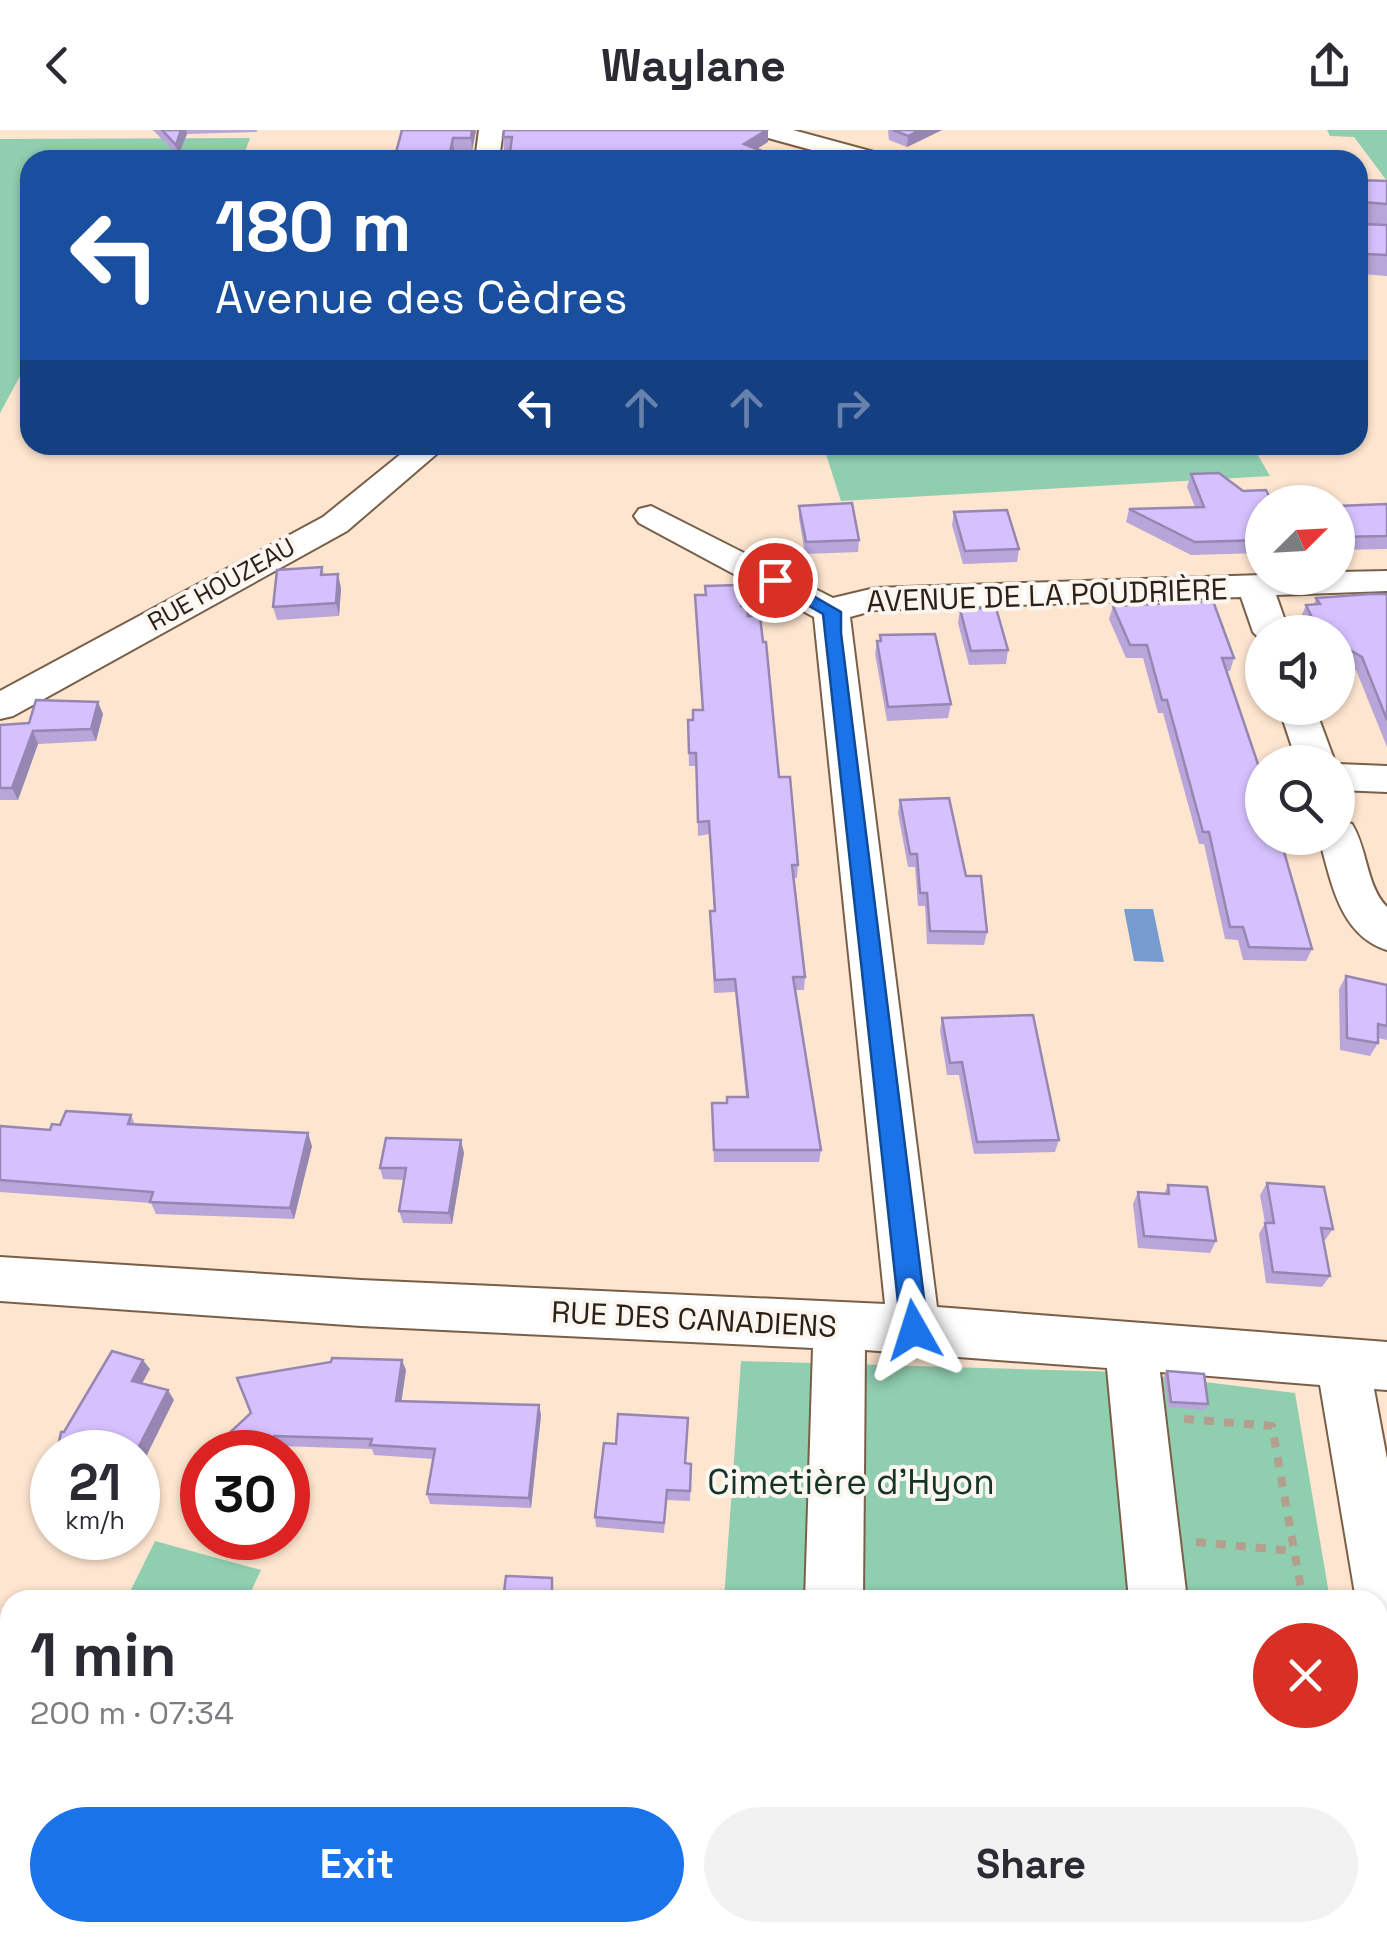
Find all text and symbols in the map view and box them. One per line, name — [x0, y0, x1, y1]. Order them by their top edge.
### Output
text: Waylane — [601, 37, 786, 94]
icon: back — [30, 38, 85, 93]
icon: share — [1302, 38, 1357, 93]
text: 180 m — [215, 182, 412, 271]
icon: left — [50, 190, 180, 320]
text: Avenue des Cèdres — [215, 269, 627, 326]
icon: left — [509, 380, 564, 435]
icon: ahead — [614, 380, 669, 435]
icon: ahead — [719, 380, 774, 435]
icon: right — [824, 380, 879, 435]
north arrow — [1245, 485, 1355, 595]
map controls — [1245, 485, 1355, 855]
street label: RUE HOUZEAU — [142, 530, 300, 638]
pin — [733, 538, 818, 623]
icon: arrive — [748, 553, 803, 608]
street label: AVENUE DE LA POUDRIÈRE — [866, 569, 1228, 621]
button: sound — [1245, 615, 1355, 725]
button: search — [1245, 745, 1355, 855]
position arrow — [862, 1278, 966, 1382]
street label: RUE DES CANADIENS — [550, 1292, 838, 1346]
speed limit sign: 30 — [180, 1430, 310, 1560]
text: 21 — [69, 1451, 121, 1515]
park label: Cimetière d'Hyon — [707, 1460, 995, 1504]
text: km/h — [65, 1504, 125, 1536]
text: 1 min — [30, 1617, 177, 1694]
button: close — [1253, 1623, 1358, 1728]
text: 200 m · 07:34 — [30, 1693, 234, 1733]
button: Exit — [30, 1807, 684, 1922]
button: Share — [704, 1807, 1358, 1922]

